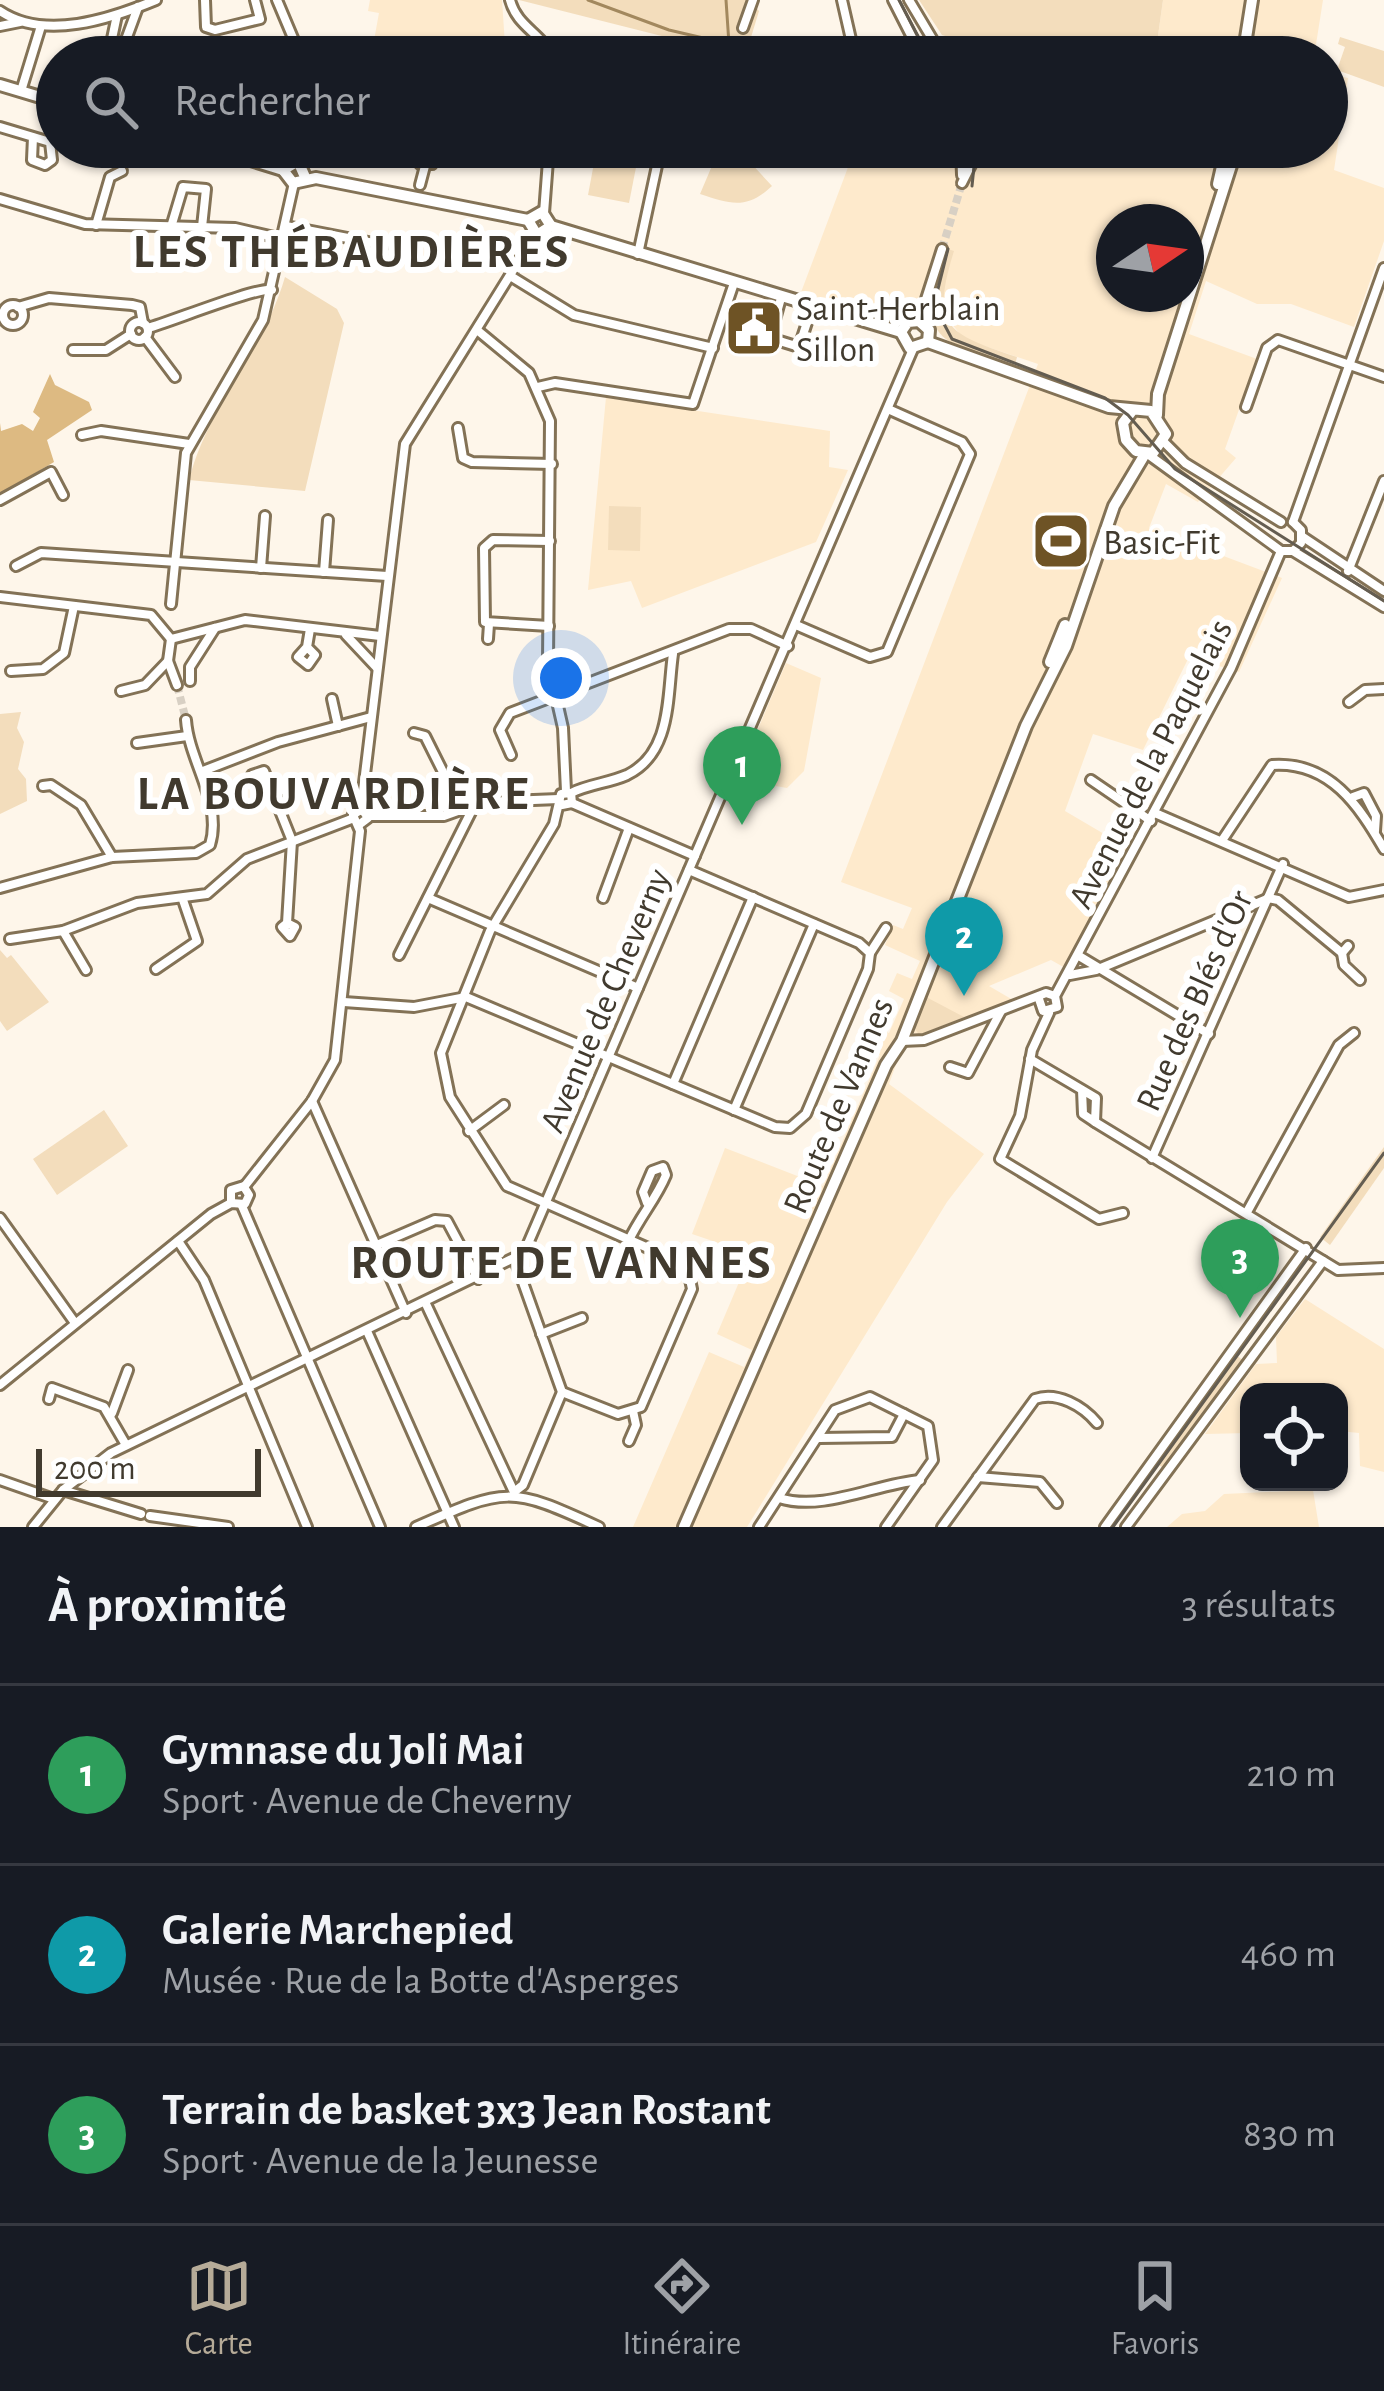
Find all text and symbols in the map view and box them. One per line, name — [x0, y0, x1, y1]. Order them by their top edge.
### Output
search box — [36, 36, 1348, 168]
icon: search — [78, 69, 144, 135]
text: Rechercher — [174, 79, 370, 124]
north arrow — [1096, 204, 1204, 312]
district label: LES THÉBAUDIÈRES — [133, 224, 571, 277]
place label: Saint-Herblain Sillon — [796, 291, 1001, 368]
public building icon: Saint-Herblain Sillon — [723, 297, 785, 359]
sports icon: Basic-Fit — [1030, 510, 1092, 572]
place label: Basic-Fit — [1103, 525, 1220, 561]
street label: Avenue de la Paquelais — [1062, 614, 1239, 914]
your location — [531, 648, 591, 708]
pin: 1 — [703, 726, 781, 825]
district label: LA BOUVARDIÈRE — [137, 766, 531, 819]
street label: Avenue de Cheverny — [534, 864, 678, 1138]
street label: Rue des Blés d'Or — [1130, 885, 1260, 1117]
pin: 2 — [925, 897, 1003, 996]
street label: Route de Vannes — [777, 993, 900, 1219]
pin: 3 — [1201, 1219, 1279, 1318]
district label: ROUTE DE VANNES — [350, 1240, 774, 1288]
map controls — [1240, 1383, 1348, 1491]
button: locate — [1240, 1383, 1348, 1491]
scale bar — [36, 1443, 261, 1496]
text: 200 m — [54, 1453, 136, 1486]
text: À proximité — [48, 1580, 287, 1631]
text: 3 résultats — [1182, 1586, 1336, 1625]
text: Gymnase du Joli Mai — [162, 1728, 524, 1773]
text: 1 — [80, 1755, 94, 1794]
text: 210 m — [1247, 1755, 1336, 1794]
text: Sport · Avenue de Cheverny — [162, 1782, 572, 1821]
text: Galerie Marchepied — [162, 1908, 513, 1953]
text: 2 — [78, 1935, 96, 1974]
text: 460 m — [1241, 1935, 1336, 1974]
text: Musée · Rue de la Botte d'Asperges — [162, 1962, 680, 2001]
text: Terrain de basket 3x3 Jean Rostant — [162, 2088, 771, 2133]
text: 3 — [79, 2115, 95, 2154]
text: 830 m — [1243, 2115, 1336, 2154]
text: Sport · Avenue de la Jeunesse — [162, 2142, 598, 2181]
tab: Carte — [185, 2253, 253, 2365]
tab: Itinéraire — [622, 2253, 741, 2365]
tab: Favoris — [1111, 2253, 1199, 2365]

